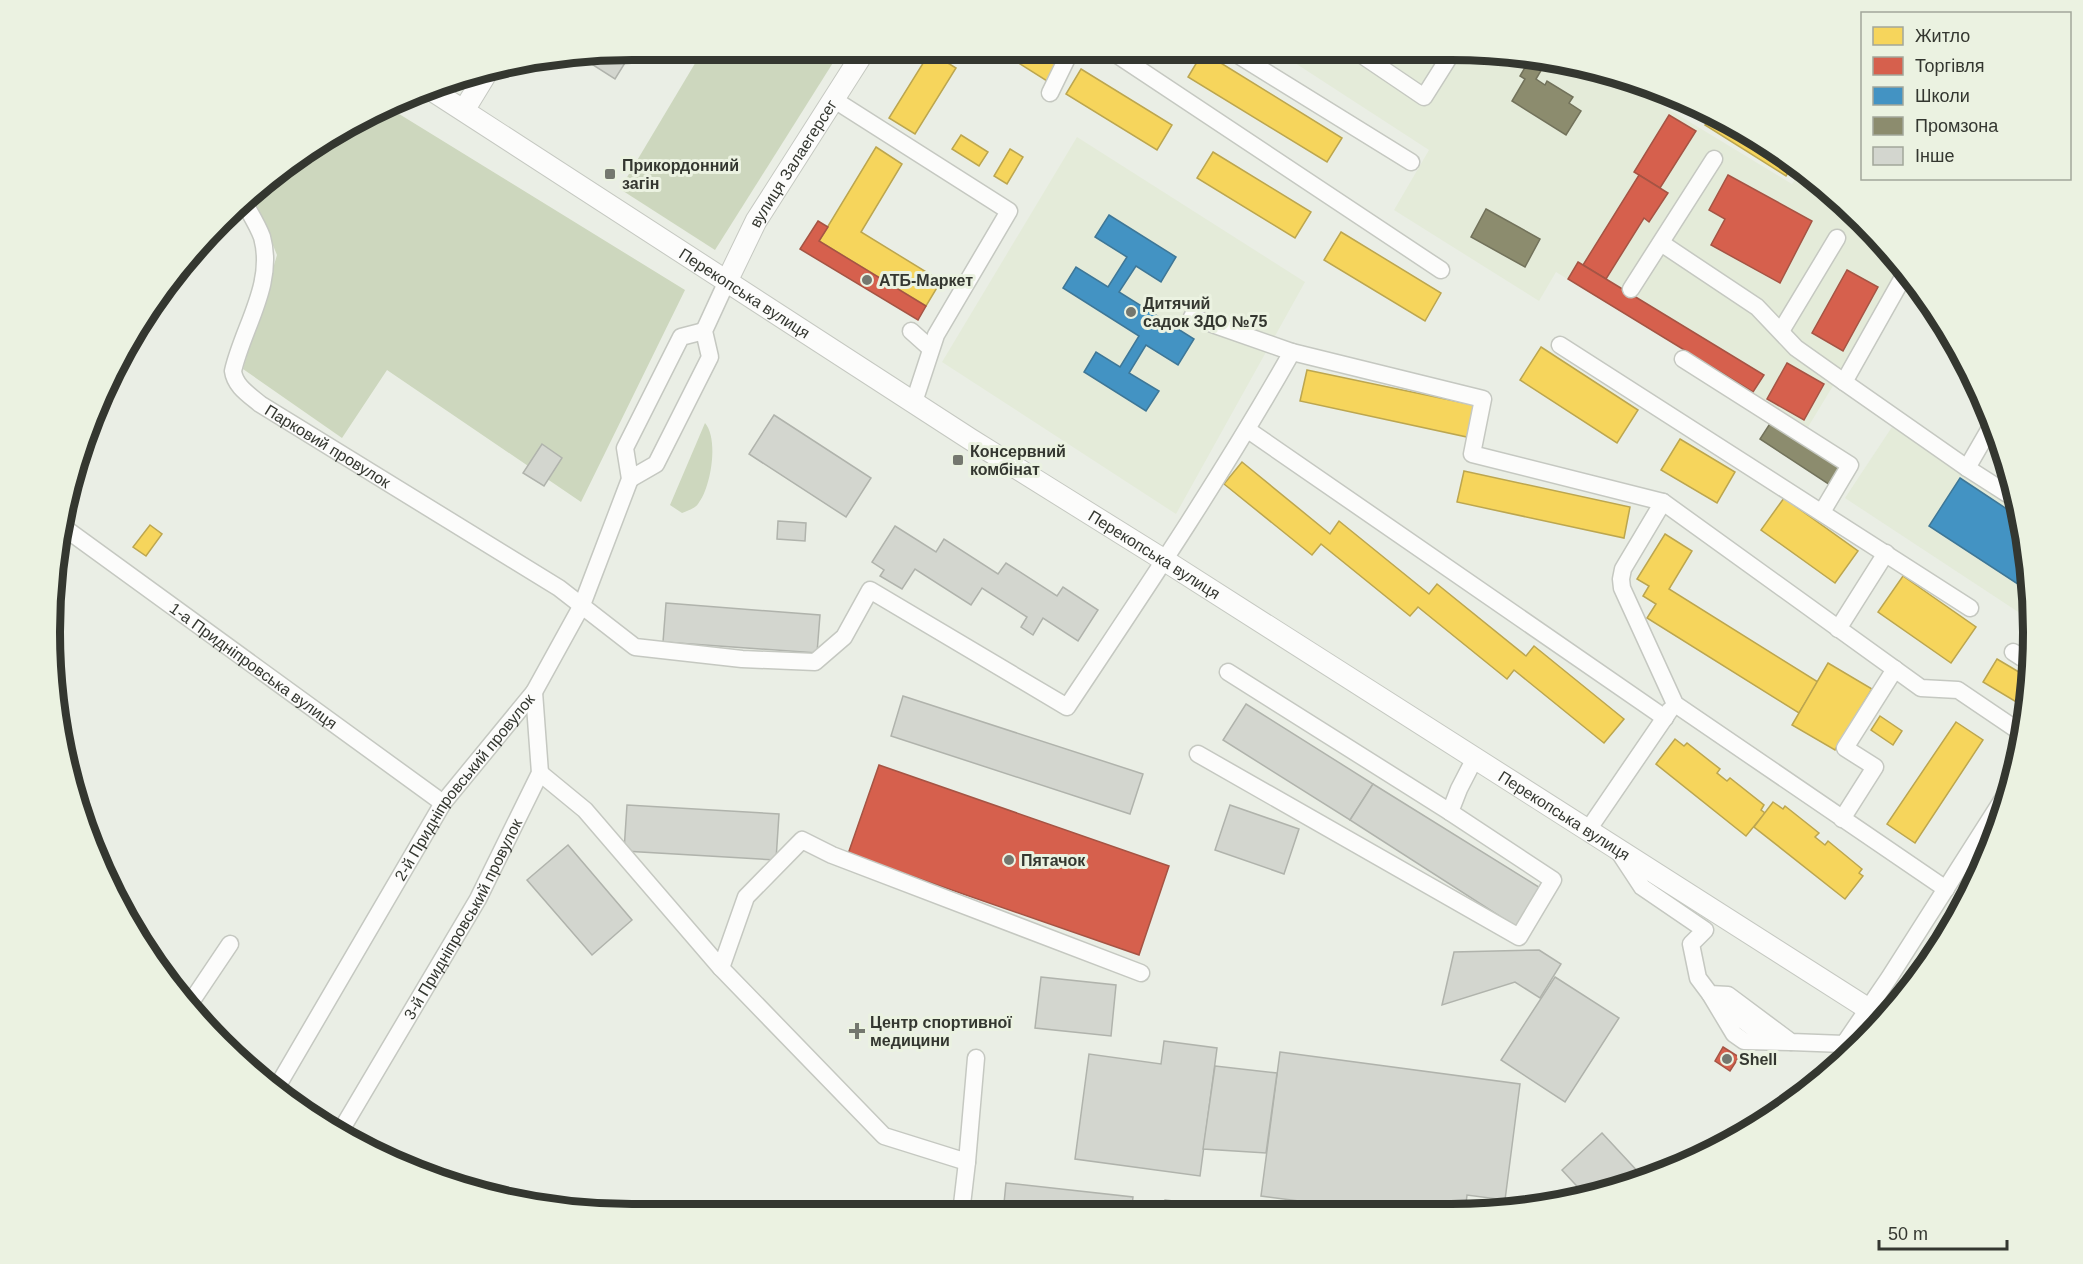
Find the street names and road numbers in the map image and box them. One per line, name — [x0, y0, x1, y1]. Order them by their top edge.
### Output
street label: вулиця Залаегерсег — [746, 96, 840, 230]
street label: Перекопська вулиця — [676, 245, 813, 342]
street label: Парковий провулок — [262, 401, 394, 492]
street label: Перекопська вулиця — [1085, 507, 1223, 602]
street label: 1-а Придніпровська вулиця — [166, 599, 340, 732]
street label: 2-й Придніпровський провулок — [391, 690, 538, 884]
street label: Перекопська вулиця — [1496, 768, 1633, 864]
street label: 3-й Придніпровський провулок — [401, 815, 526, 1023]

